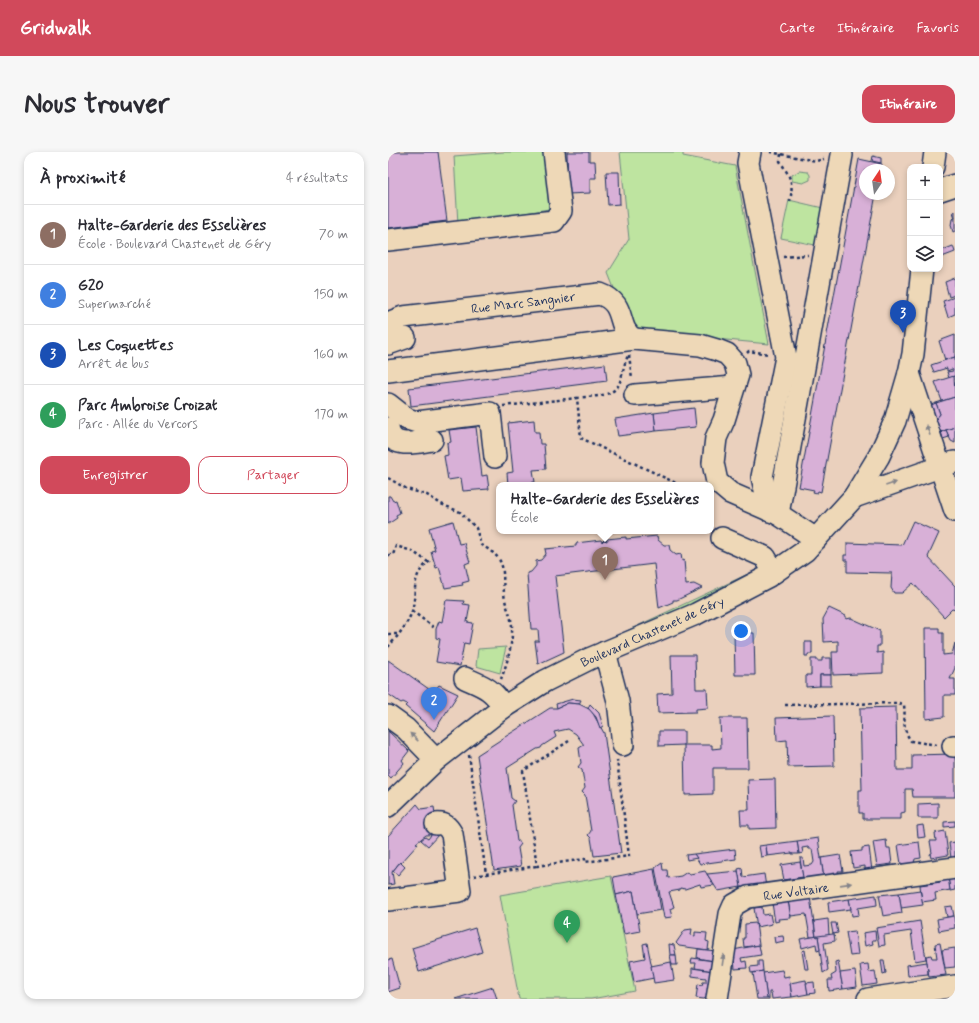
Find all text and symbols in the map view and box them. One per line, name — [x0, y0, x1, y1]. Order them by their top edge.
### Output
text: Gridwalk — [20, 16, 91, 41]
text: Carte — [779, 19, 815, 37]
text: Itinéraire — [837, 19, 894, 37]
text: Favoris — [916, 19, 959, 37]
button: Itinéraire — [862, 85, 955, 123]
text: Nous trouver — [24, 86, 169, 123]
north arrow — [859, 164, 895, 200]
map controls — [907, 164, 943, 272]
button: + — [907, 164, 943, 200]
text: À proximité — [40, 167, 125, 189]
text: 4 résultats — [286, 170, 348, 187]
button: − — [907, 200, 943, 236]
text: Halte-Garderie des Esselières — [78, 216, 266, 236]
text: 1 — [50, 226, 56, 243]
text: 70 m — [319, 226, 348, 243]
text: École · Boulevard Chastenet de Géry — [78, 236, 271, 253]
button: layers — [907, 236, 943, 272]
text: G20 — [78, 276, 104, 296]
text: 2 — [50, 286, 56, 303]
text: 150 m — [314, 286, 348, 303]
street label: Rue Marc Sangnier — [470, 289, 577, 319]
text: Supermarché — [78, 296, 151, 313]
pin: 3 — [890, 300, 916, 333]
text: Les Coquettes — [78, 336, 173, 356]
text: 3 — [50, 346, 56, 363]
text: 160 m — [313, 346, 348, 363]
text: Arrêt de bus — [78, 356, 149, 373]
text: Parc Ambroise Croizat — [78, 396, 217, 416]
text: 4 — [49, 406, 57, 423]
text: 170 m — [314, 406, 348, 423]
text: Parc · Allée du Vercors — [78, 416, 198, 433]
one-way arrow — [925, 423, 931, 435]
button: Enregistrer — [40, 456, 190, 494]
button: Partager — [198, 456, 348, 494]
one-way arrow — [885, 480, 897, 486]
popup — [496, 482, 714, 534]
text: Halte-Garderie des Esselières — [511, 490, 699, 510]
text: École — [511, 510, 539, 527]
pin: 1 — [592, 547, 618, 580]
street label: Boulevard Chastenet de Géry — [578, 593, 727, 672]
your location — [731, 621, 751, 641]
pin: 2 — [421, 687, 447, 720]
one-way arrow — [409, 733, 418, 742]
street label: Rue Voltaire — [762, 879, 830, 906]
one-way arrow — [840, 881, 852, 887]
pin: 4 — [554, 910, 580, 943]
one-way arrow — [720, 954, 726, 966]

